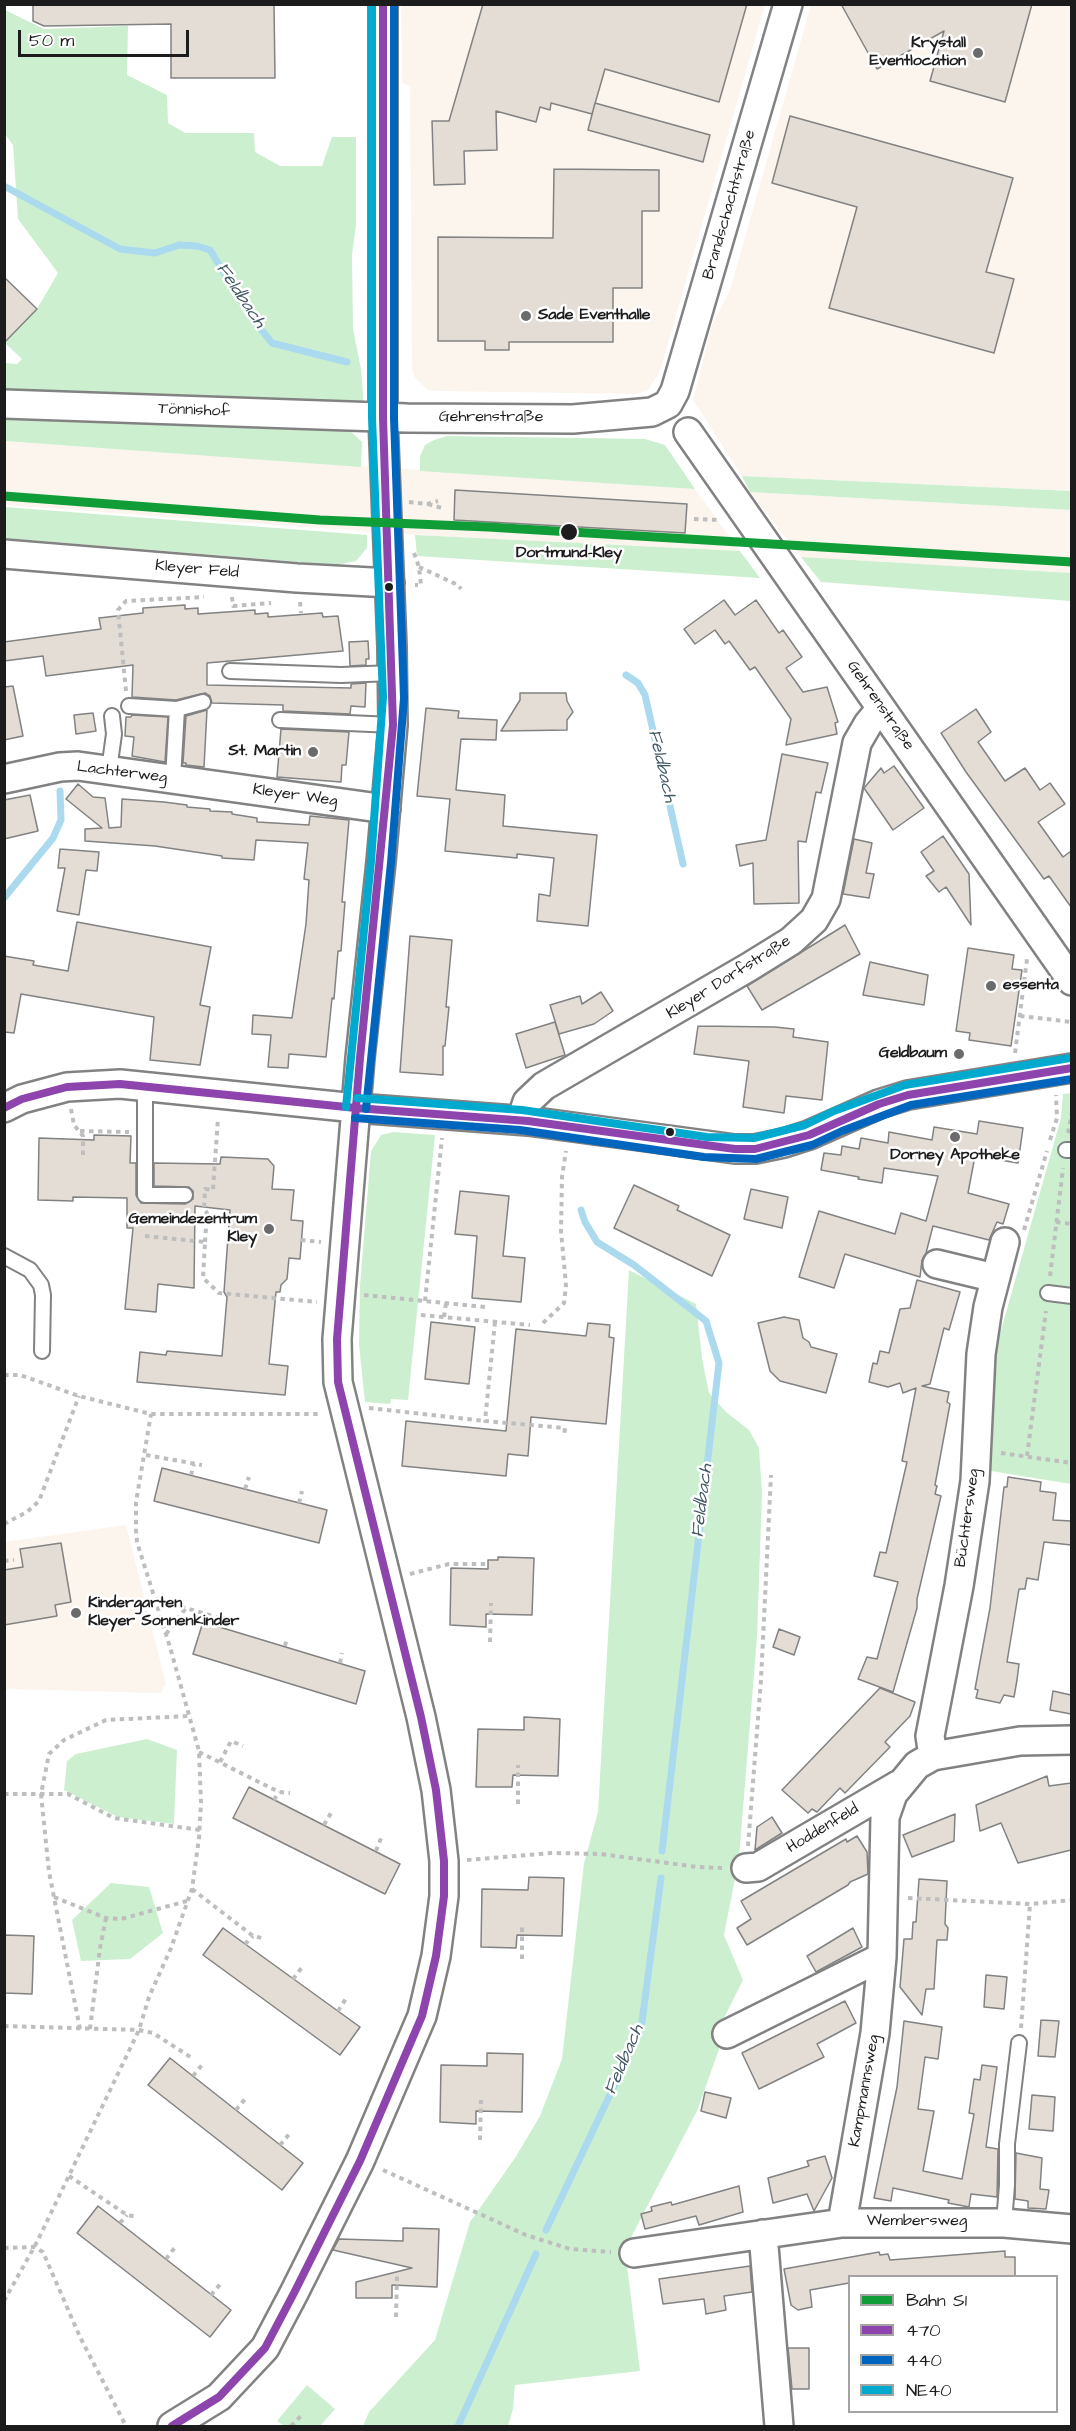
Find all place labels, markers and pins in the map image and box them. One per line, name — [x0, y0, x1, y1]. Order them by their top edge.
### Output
place label: Krystall Eventlocation — [869, 34, 966, 72]
marker: Krystall Eventlocation — [971, 46, 985, 60]
place label: Sade Eventhalle — [538, 306, 650, 326]
marker: Sade Eventhalle — [519, 309, 533, 323]
marker: Dortmund-Kley — [559, 522, 579, 542]
place label: Dortmund-Kley — [516, 544, 622, 564]
unlabelled marker — [383, 581, 395, 593]
place label: St. Martin — [228, 742, 301, 762]
marker: St. Martin — [306, 745, 320, 759]
place label: essenta — [1003, 976, 1059, 996]
marker: essenta — [984, 979, 998, 993]
place label: Geldbaum — [879, 1044, 947, 1064]
marker: Geldbaum — [952, 1047, 966, 1061]
unlabelled marker — [664, 1126, 676, 1138]
marker: Dorney Apotheke — [948, 1130, 962, 1144]
place label: Dorney Apotheke — [890, 1146, 1020, 1166]
place label: Gemeindezentrum Kley — [128, 1210, 257, 1248]
marker: Gemeindezentrum Kley — [262, 1222, 276, 1236]
place label: Kindergarten Kleyer Sonnenkinder — [88, 1594, 239, 1632]
marker: Kindergarten Kleyer Sonnenkinder — [69, 1606, 83, 1620]

